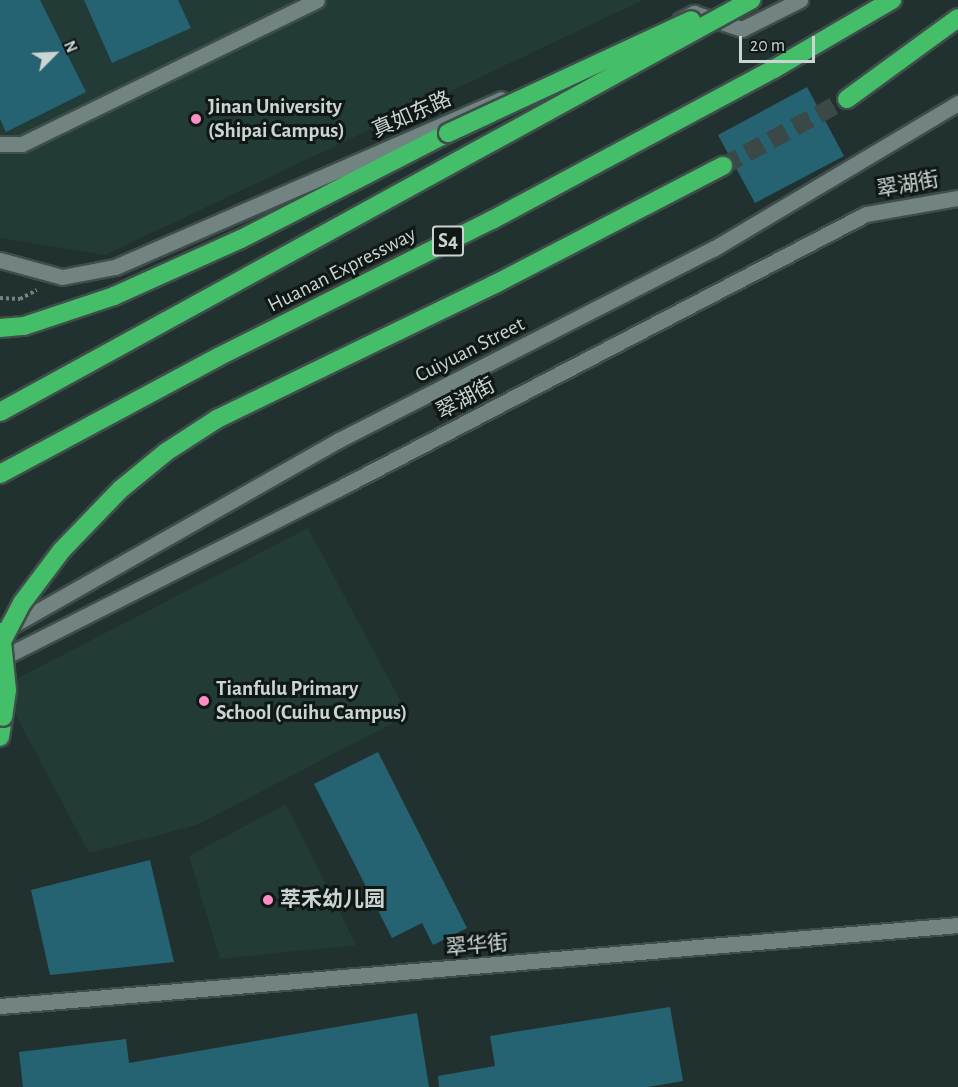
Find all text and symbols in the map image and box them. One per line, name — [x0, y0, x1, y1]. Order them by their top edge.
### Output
north arrow — [24, 24, 84, 84]
scale bar — [742, 24, 818, 62]
text: 20 m — [750, 37, 785, 55]
text: N — [61, 38, 80, 55]
street label: 真如东路 — [369, 86, 455, 144]
place label: Jinan University (Shipai Campus) — [208, 94, 345, 144]
marker: Jinan University (Shipai Campus) — [189, 112, 203, 126]
street label: 翠湖街 — [875, 167, 941, 203]
street label: Huanan Expressway — [264, 222, 420, 318]
road number: S4 — [432, 224, 464, 258]
street label: Cuiyuan Street — [411, 312, 529, 388]
street label: 翠湖街 — [432, 373, 500, 425]
place label: Tianfulu Primary School (Cuihu Campus) — [216, 676, 407, 726]
marker: Tianfulu Primary School (Cuihu Campus) — [197, 694, 211, 708]
place label: 萃禾幼儿园 — [280, 887, 385, 913]
marker: 萃禾幼儿园 — [261, 893, 275, 907]
street label: 翠华街 — [445, 931, 509, 961]

